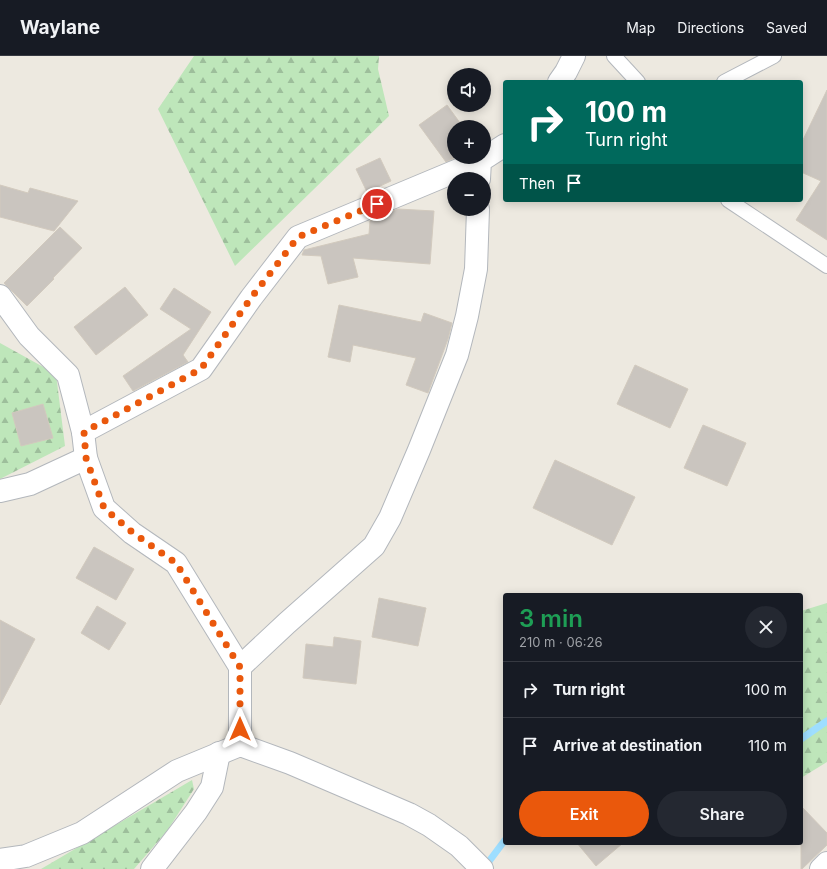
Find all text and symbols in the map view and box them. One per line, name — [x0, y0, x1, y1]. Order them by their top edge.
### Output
text: Waylane — [20, 16, 100, 39]
text: Map — [626, 19, 655, 36]
text: Directions — [677, 19, 744, 36]
text: Saved — [766, 19, 807, 36]
map controls — [447, 68, 491, 216]
button: sound — [447, 68, 491, 112]
text: 100 m — [585, 95, 667, 129]
icon: right — [519, 96, 571, 148]
button: + — [447, 120, 491, 164]
text: Turn right — [585, 129, 668, 150]
button: − — [447, 172, 491, 216]
icon: arrive — [563, 172, 585, 194]
text: Then — [519, 174, 555, 193]
pin — [360, 187, 394, 221]
icon: arrive — [366, 193, 388, 215]
text: 3 min — [519, 604, 583, 633]
button: close — [745, 606, 787, 648]
text: 210 m · 06:26 — [519, 634, 603, 650]
icon: right — [519, 679, 541, 701]
text: Turn right — [553, 680, 625, 699]
text: 100 m — [745, 680, 787, 699]
position arrow — [219, 708, 261, 750]
icon: arrive — [519, 735, 541, 757]
text: Arrive at destination — [553, 736, 702, 755]
text: 110 m — [748, 736, 787, 755]
button: Exit — [519, 791, 649, 837]
button: Share — [657, 791, 787, 837]

